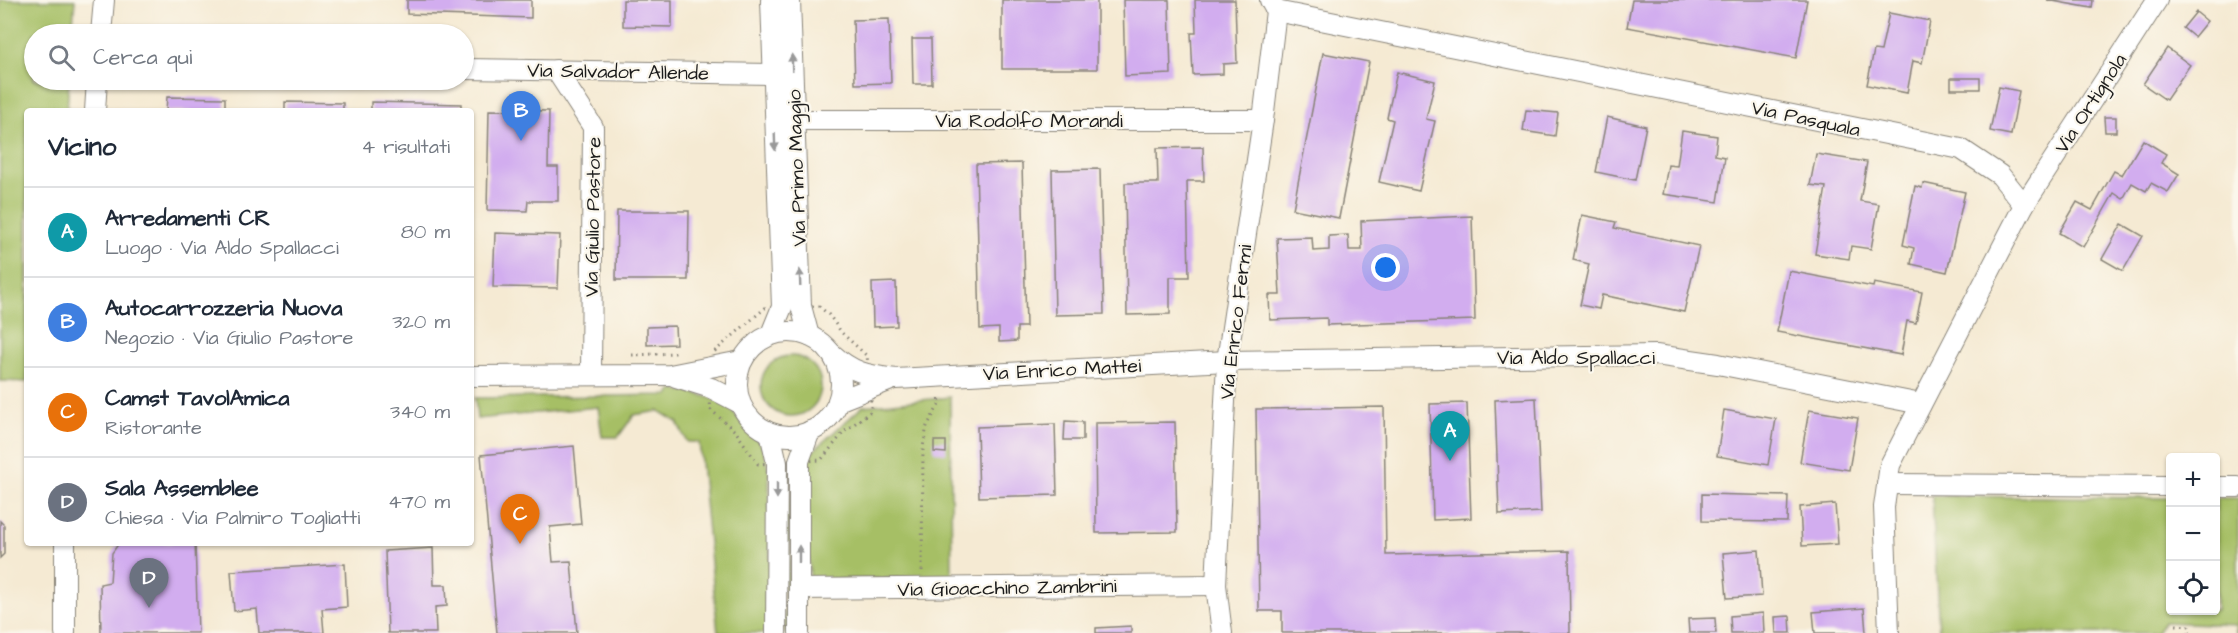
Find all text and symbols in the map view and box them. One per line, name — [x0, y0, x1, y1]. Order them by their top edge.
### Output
search box — [24, 24, 474, 90]
icon: search — [45, 41, 78, 74]
text: Cerca qui — [93, 42, 192, 73]
street label: Via Ortignola — [2048, 48, 2135, 160]
one-way arrow — [787, 53, 797, 72]
street label: Via Salvador Allende — [527, 56, 709, 88]
street label: Via Primo Maggio — [780, 89, 815, 247]
pin: B — [502, 92, 540, 141]
street label: Via Pasquala — [1749, 94, 1863, 144]
street label: Via Rodolfo Morandi — [935, 107, 1123, 135]
text: Vicino — [48, 129, 116, 165]
text: 4 risultati — [362, 133, 450, 161]
one-way arrow — [771, 133, 780, 152]
street label: Via Giulio Pastore — [578, 136, 608, 297]
text: Arredamenti CR — [105, 203, 270, 234]
text: A — [61, 218, 74, 246]
text: 80 m — [401, 218, 450, 246]
text: Luogo · Via Aldo Spallacci — [105, 234, 339, 262]
street label: Via Enrico Fermi — [1213, 243, 1259, 401]
your location — [1371, 253, 1400, 282]
one-way arrow — [795, 269, 804, 288]
text: Autocarrozzeria Nuova — [105, 293, 342, 324]
text: B — [60, 308, 75, 336]
text: 320 m — [392, 308, 450, 336]
text: Negozio · Via Giulio Pastore — [105, 324, 353, 352]
street label: Via Aldo Spallacci — [1497, 344, 1655, 372]
street label: Via Enrico Mattei — [982, 352, 1142, 388]
text: Camst TavolAmica — [105, 383, 289, 414]
text: C — [60, 398, 75, 426]
text: 340 m — [390, 398, 450, 426]
pin: A — [1430, 412, 1470, 461]
text: Ristorante — [105, 414, 202, 442]
map controls — [2166, 453, 2220, 615]
button: + — [2166, 453, 2220, 507]
text: Sala Assemblee — [105, 473, 259, 504]
one-way arrow — [772, 481, 782, 500]
text: D — [61, 488, 74, 516]
text: 470 m — [388, 488, 450, 516]
pin: C — [500, 494, 540, 544]
text: Chiesa · Via Palmiro Togliatti — [105, 504, 360, 532]
button: − — [2166, 507, 2220, 561]
one-way arrow — [794, 544, 804, 563]
pin: D — [130, 558, 168, 608]
button: locate — [2166, 561, 2220, 615]
street label: Via Gioacchino Zambrini — [897, 572, 1117, 604]

